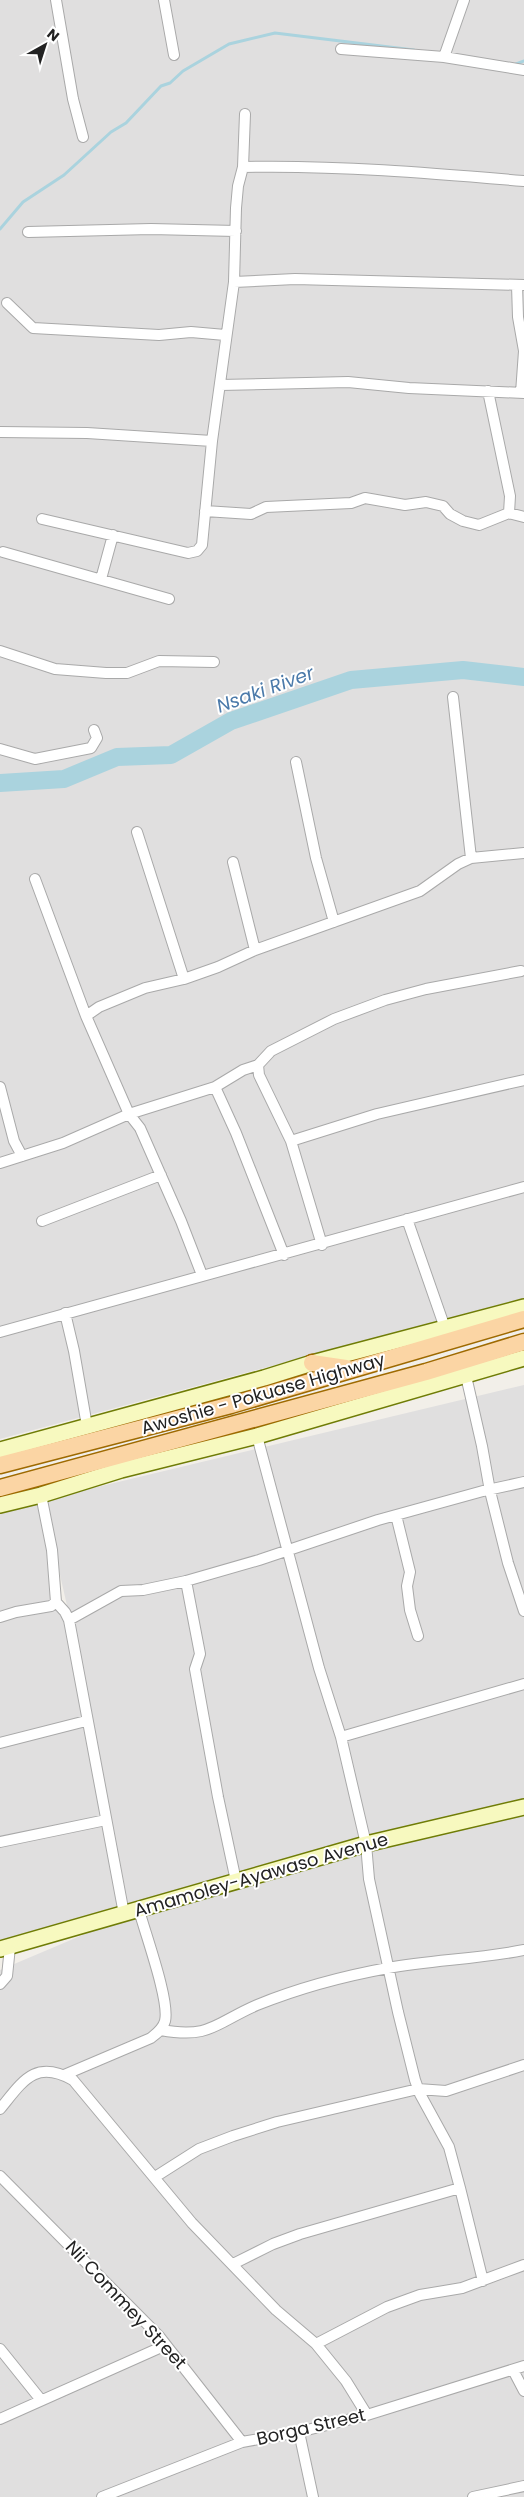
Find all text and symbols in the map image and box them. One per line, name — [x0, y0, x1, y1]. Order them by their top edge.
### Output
north arrow — [20, 20, 70, 70]
text: N — [43, 24, 64, 46]
water label: Nsaki River — [213, 659, 319, 720]
street label: Awoshie - Pokuase Highway — [138, 1347, 388, 1440]
street label: Amamoley-Ayawaso Avenue — [131, 1826, 391, 1923]
street label: Nii Commey Street — [60, 2235, 193, 2374]
street label: Borga Street — [254, 2402, 368, 2451]

